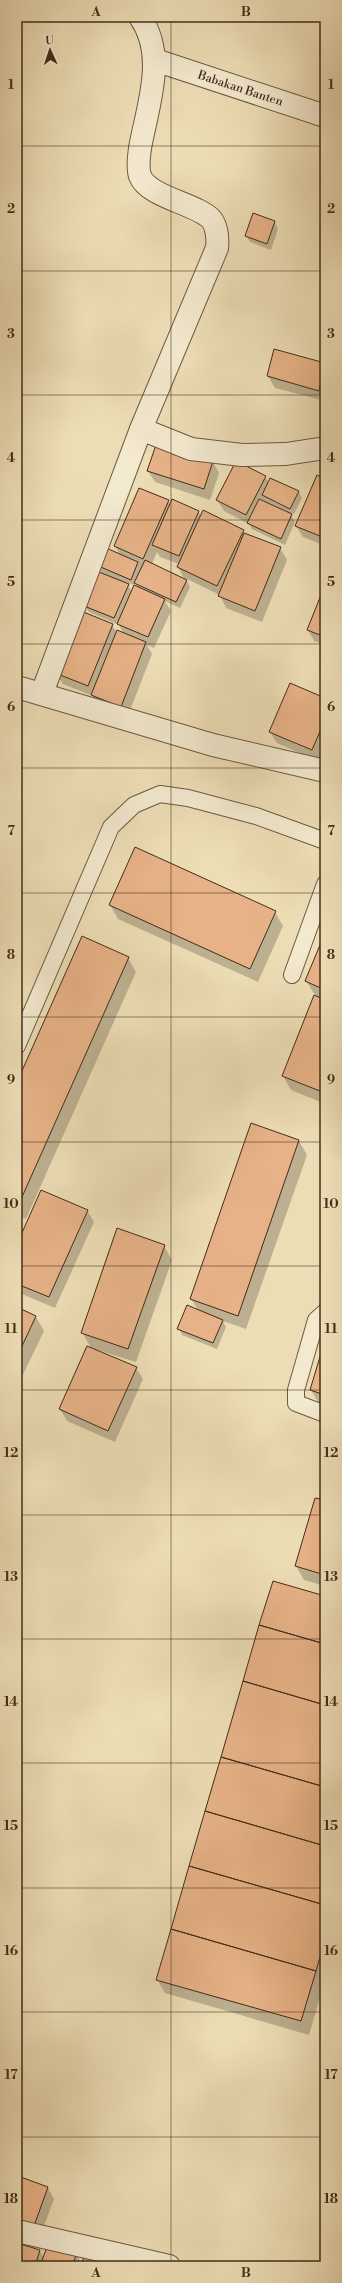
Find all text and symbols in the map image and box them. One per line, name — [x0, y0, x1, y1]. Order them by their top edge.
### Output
text: A — [90, 4, 101, 20]
text: B — [241, 4, 251, 20]
north arrow — [30, 30, 70, 70]
text: U — [45, 34, 55, 48]
street label: Babakan Banten — [195, 67, 285, 109]
text: 1 — [8, 77, 15, 93]
text: 1 — [328, 77, 335, 93]
text: 2 — [7, 201, 15, 217]
text: 2 — [327, 201, 335, 217]
text: 3 — [7, 326, 15, 342]
text: 3 — [327, 326, 335, 342]
text: 4 — [7, 450, 16, 466]
text: 4 — [327, 450, 336, 466]
text: 5 — [7, 574, 15, 590]
text: 5 — [327, 574, 335, 590]
text: 6 — [7, 699, 15, 715]
text: 6 — [327, 699, 335, 715]
text: 7 — [7, 823, 15, 839]
text: 7 — [327, 823, 335, 839]
text: 8 — [7, 947, 15, 963]
text: 8 — [327, 947, 335, 963]
text: 9 — [7, 1072, 15, 1088]
text: 9 — [327, 1072, 335, 1088]
text: 10 — [3, 1196, 19, 1212]
text: 10 — [323, 1196, 339, 1212]
text: 11 — [5, 1321, 18, 1337]
text: 11 — [325, 1321, 338, 1337]
text: 12 — [4, 1445, 18, 1461]
text: 12 — [324, 1445, 338, 1461]
text: 13 — [4, 1569, 18, 1585]
text: 13 — [324, 1569, 338, 1585]
text: 14 — [4, 1694, 18, 1710]
text: 14 — [324, 1694, 338, 1710]
text: 15 — [4, 1818, 18, 1834]
text: 15 — [324, 1818, 338, 1834]
text: 16 — [4, 1943, 18, 1959]
text: 16 — [324, 1943, 338, 1959]
text: 17 — [4, 2067, 18, 2083]
text: 17 — [324, 2067, 338, 2083]
text: 18 — [4, 2191, 18, 2207]
text: 18 — [324, 2191, 338, 2207]
text: A — [90, 2265, 101, 2281]
text: B — [241, 2265, 251, 2281]

